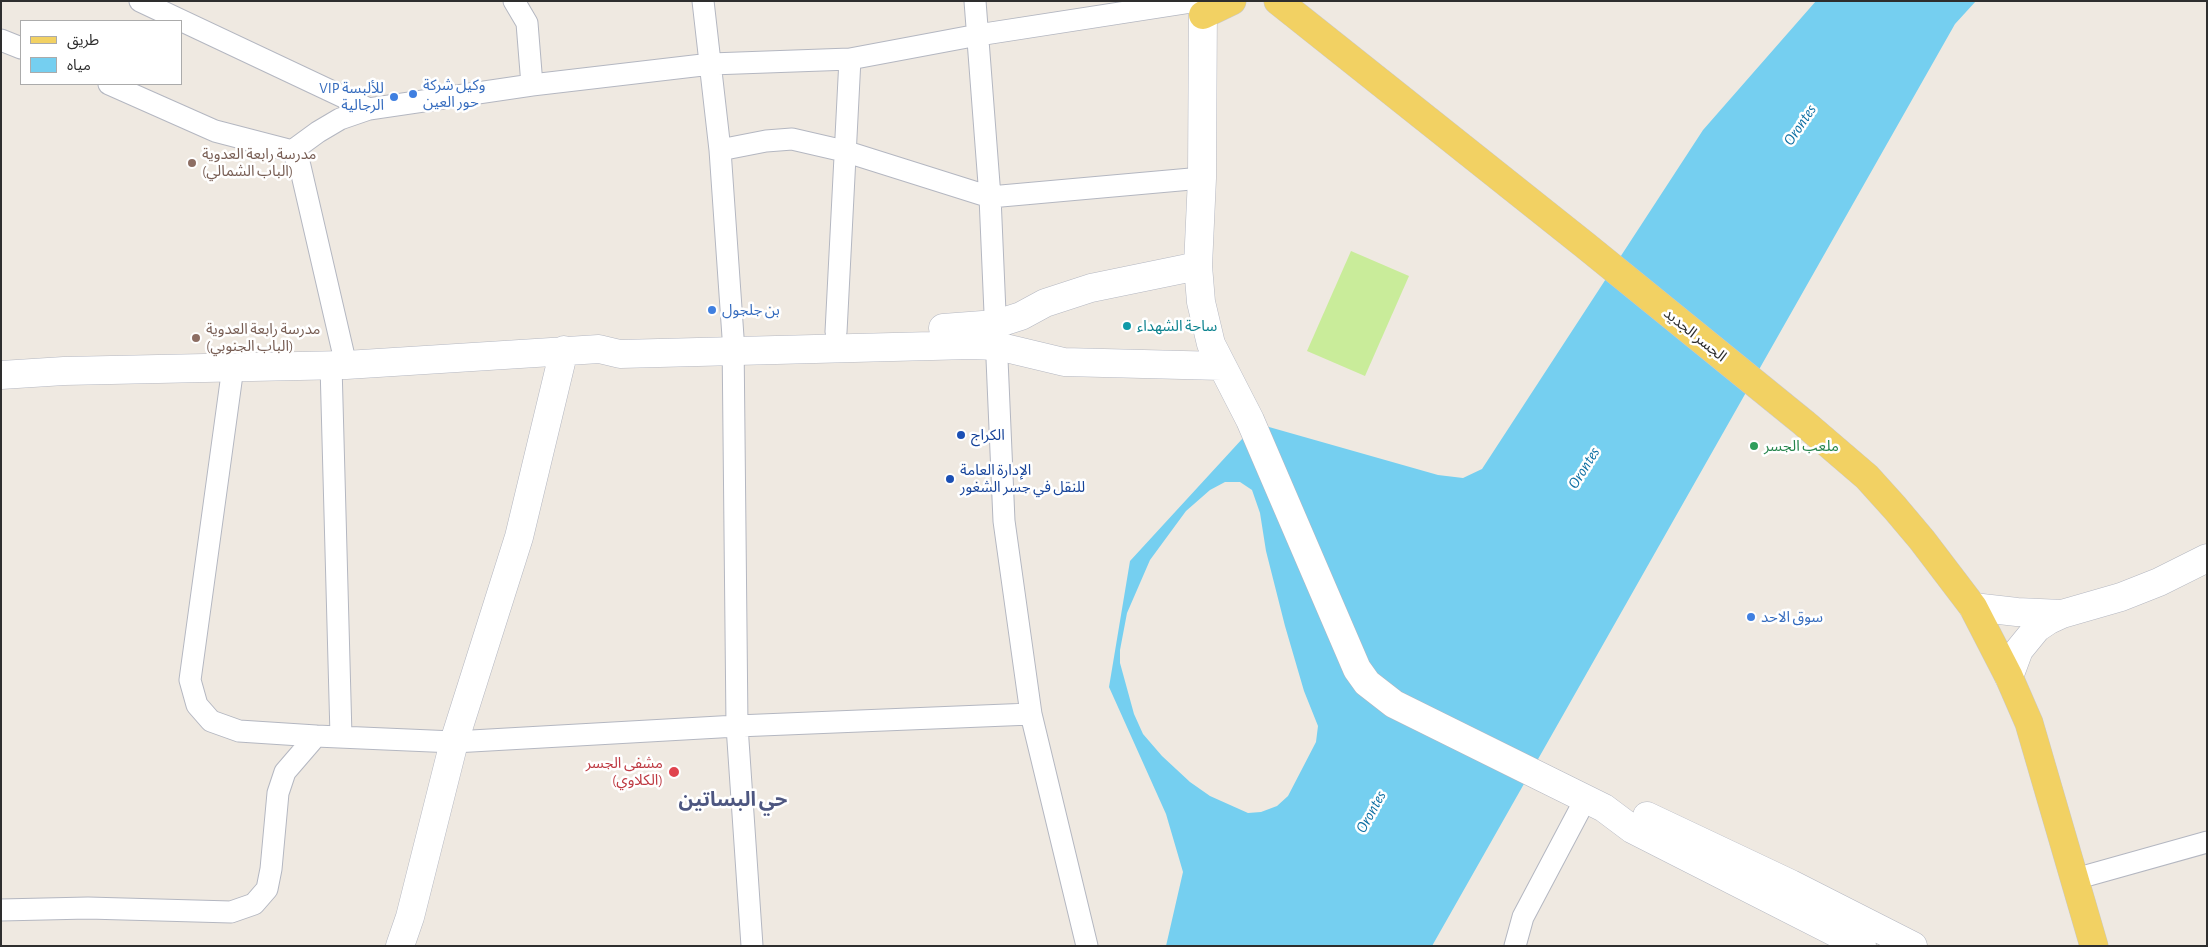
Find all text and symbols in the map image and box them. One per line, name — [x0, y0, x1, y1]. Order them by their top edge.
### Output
legend — [20, 20, 182, 85]
text: طريق — [67, 33, 99, 48]
text: مياه — [67, 58, 91, 73]
place label: وكيل شركة حور العين — [423, 76, 485, 111]
place label: VIP للألبسة الرجالية — [319, 79, 384, 114]
marker: وكيل شركة حور العين — [407, 88, 419, 100]
marker: VIP للألبسة الرجالية — [388, 91, 400, 103]
water label: Orontes — [1779, 101, 1821, 149]
place label: مدرسة رابعة العدوية (الباب الشمالي) — [202, 145, 316, 180]
marker: مدرسة رابعة العدوية (الباب الشمالي) — [186, 157, 198, 169]
place label: بن جلجول — [722, 301, 780, 319]
marker: بن جلجول — [706, 304, 718, 316]
street label: الجسر الجديد — [1660, 304, 1730, 366]
place label: ساحة الشهداء — [1137, 317, 1217, 335]
place label: مدرسة رابعة العدوية (الباب الجنوبي) — [206, 320, 320, 355]
marker: ساحة الشهداء — [1121, 320, 1133, 332]
marker: مدرسة رابعة العدوية (الباب الجنوبي) — [190, 332, 202, 344]
place label: الكراج — [971, 426, 1005, 444]
marker: الكراج — [955, 429, 967, 441]
place label: ملعب الجسر — [1764, 437, 1839, 455]
marker: ملعب الجسر — [1748, 440, 1760, 452]
water label: Orontes — [1564, 444, 1604, 492]
place label: الإدارة العامة للنقل في جسر الشغور — [960, 461, 1085, 496]
marker: الإدارة العامة للنقل في جسر الشغور — [944, 473, 956, 485]
place label: سوق الاحد — [1761, 608, 1823, 626]
marker: سوق الاحد — [1745, 611, 1757, 623]
place label: مشفى الجسر (الكلاوي) — [586, 754, 663, 789]
marker: مشفى الجسر (الكلاوي) — [667, 765, 681, 779]
district label: حي البساتين — [679, 788, 787, 812]
water label: Orontes — [1352, 788, 1390, 836]

